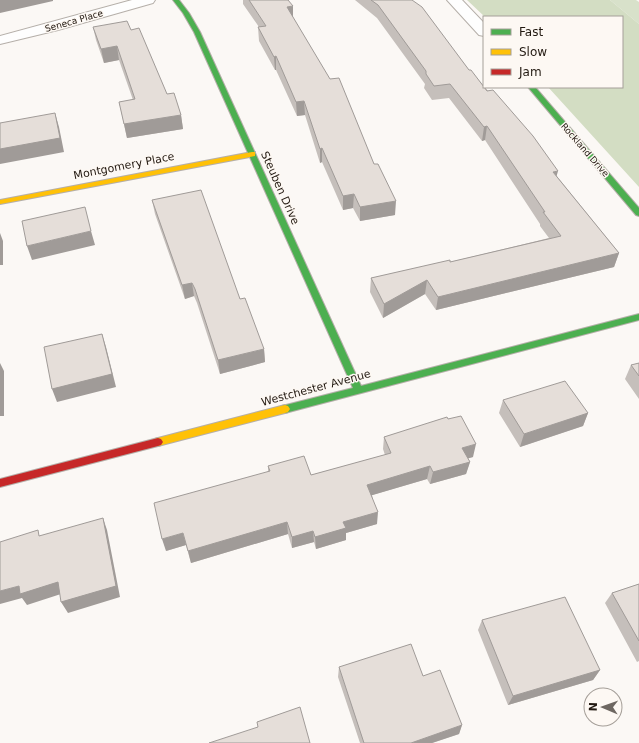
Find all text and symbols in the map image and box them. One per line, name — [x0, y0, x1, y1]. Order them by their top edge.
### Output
street label: Seneca Place — [44, 8, 105, 34]
legend — [483, 16, 623, 88]
text: Fast — [519, 25, 543, 39]
text: Slow — [519, 45, 547, 59]
text: Jam — [518, 65, 542, 79]
street label: Rockland Drive — [559, 121, 611, 179]
street label: Steuben Drive — [258, 149, 302, 227]
street label: Montgomery Place — [72, 150, 176, 182]
street label: Westchester Avenue — [260, 367, 372, 409]
north arrow — [583, 687, 623, 727]
text: N — [587, 702, 600, 712]

